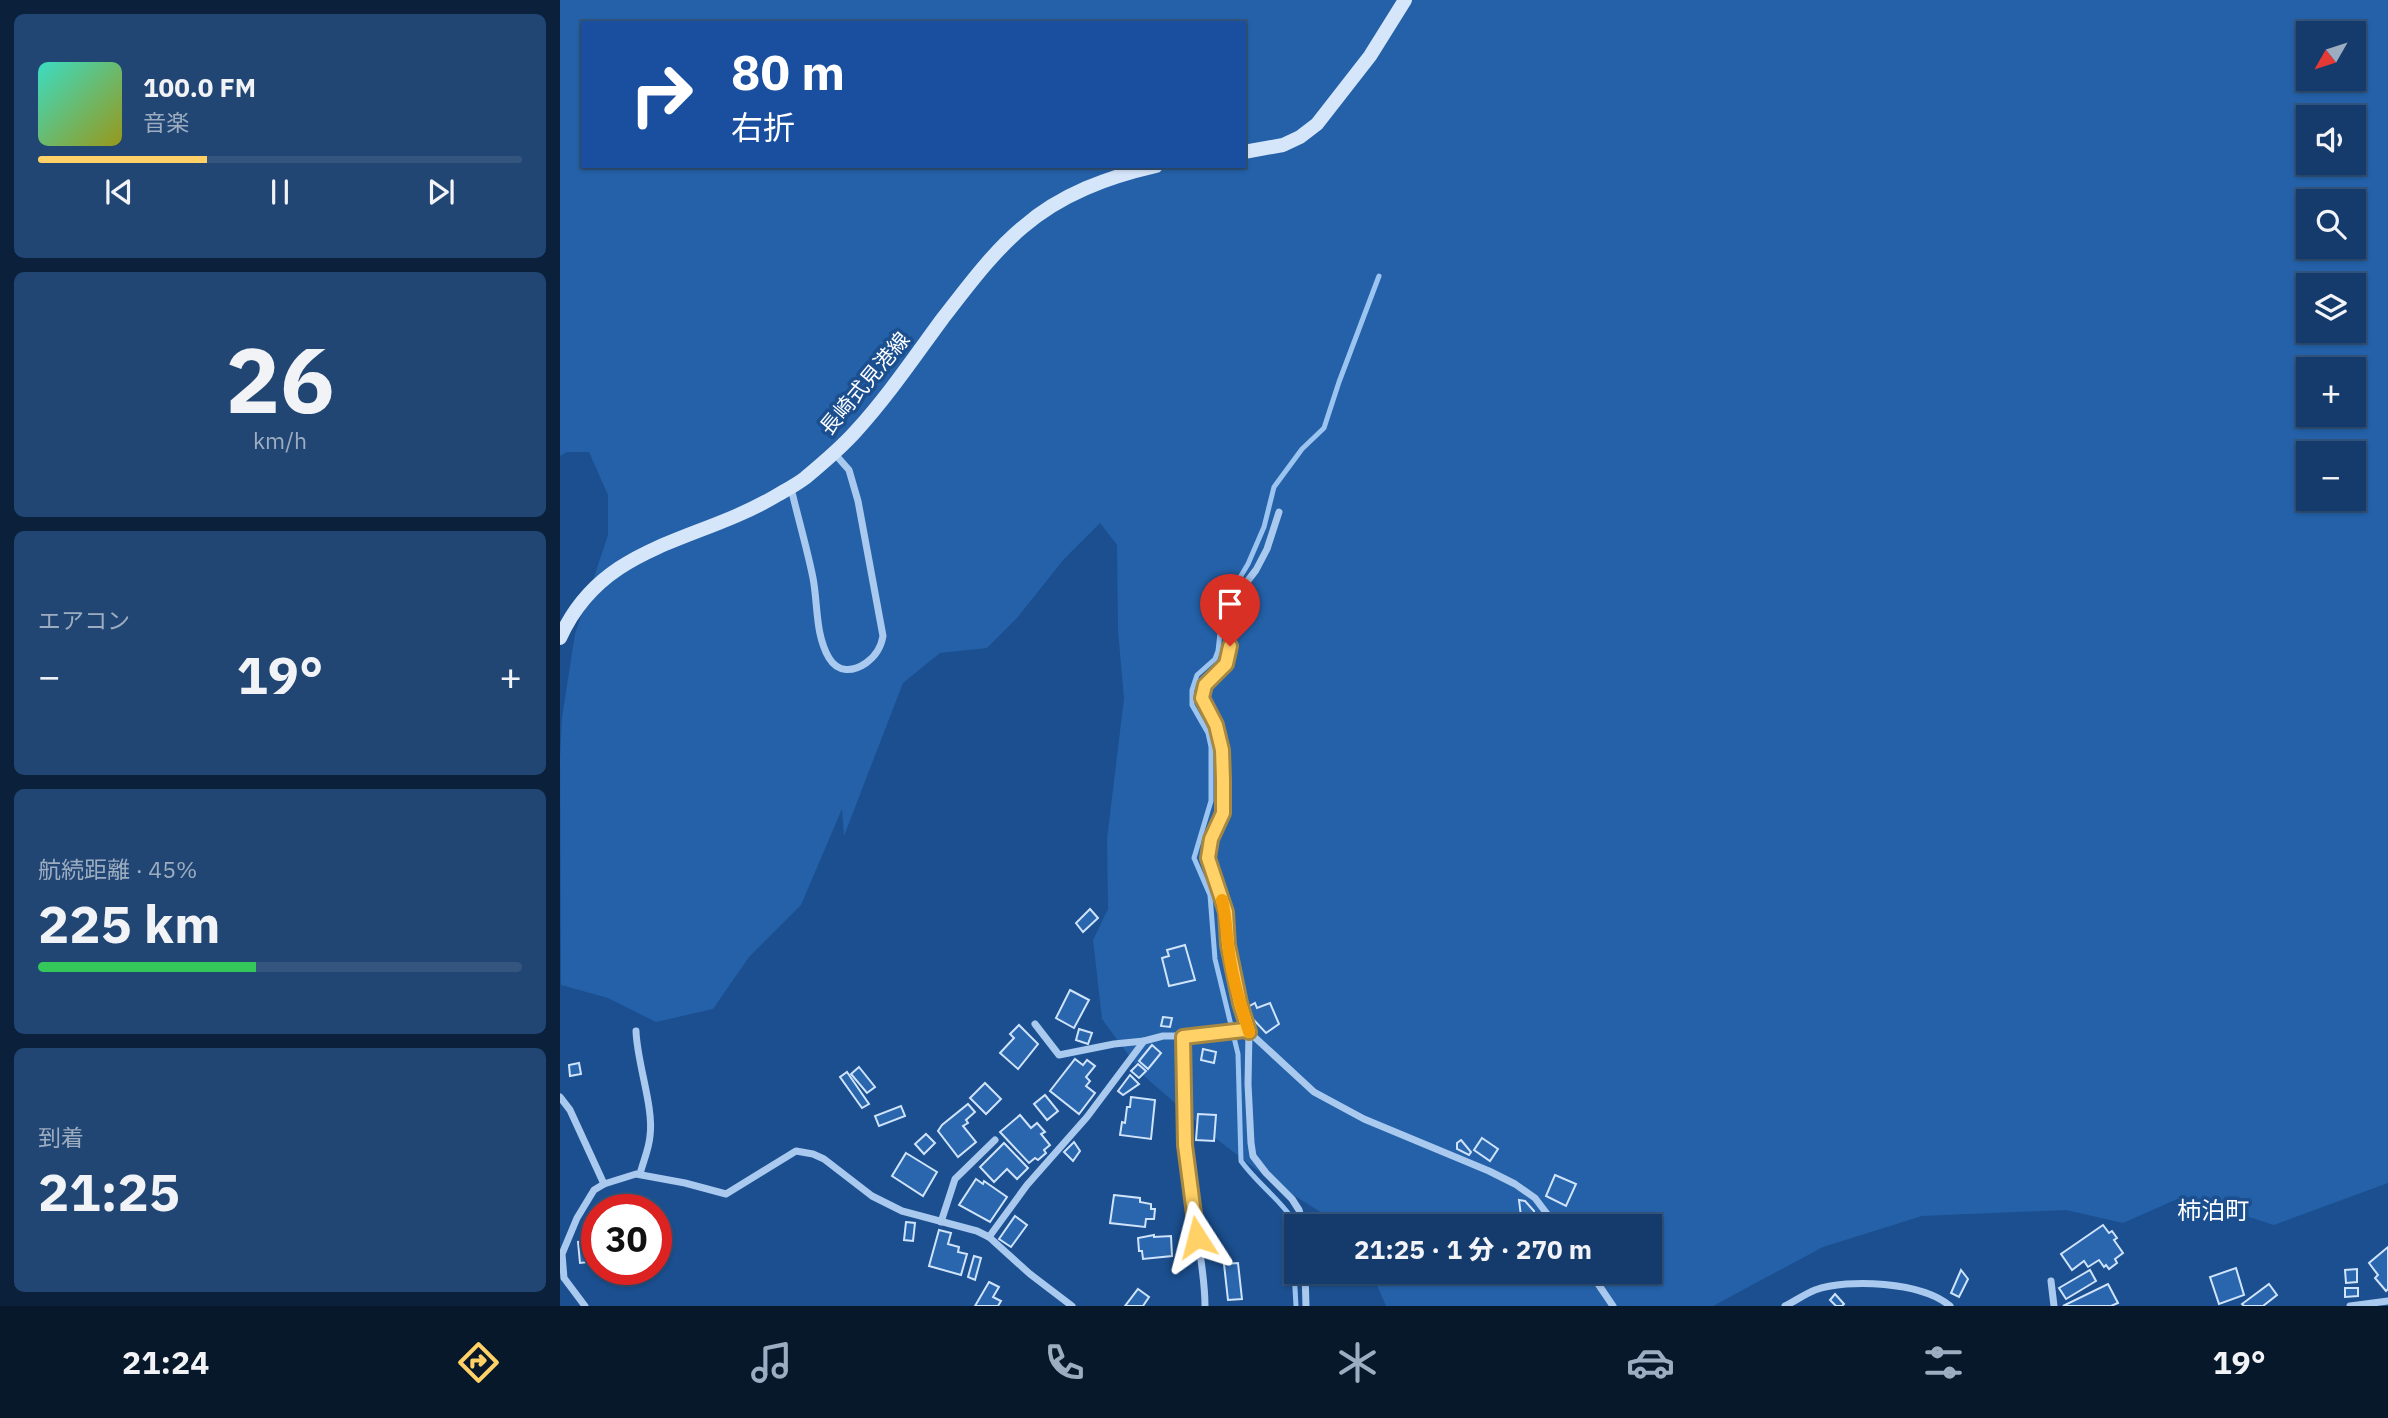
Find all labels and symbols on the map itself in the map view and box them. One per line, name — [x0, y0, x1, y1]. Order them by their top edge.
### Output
north arrow — [2296, 21, 2366, 91]
street label: 長崎式見港線 — [813, 326, 915, 440]
pin — [1200, 574, 1260, 646]
speed limit sign: 30 — [581, 1194, 672, 1285]
district label: 柿泊町 — [2177, 1194, 2249, 1226]
position arrow — [1160, 1200, 1234, 1274]

